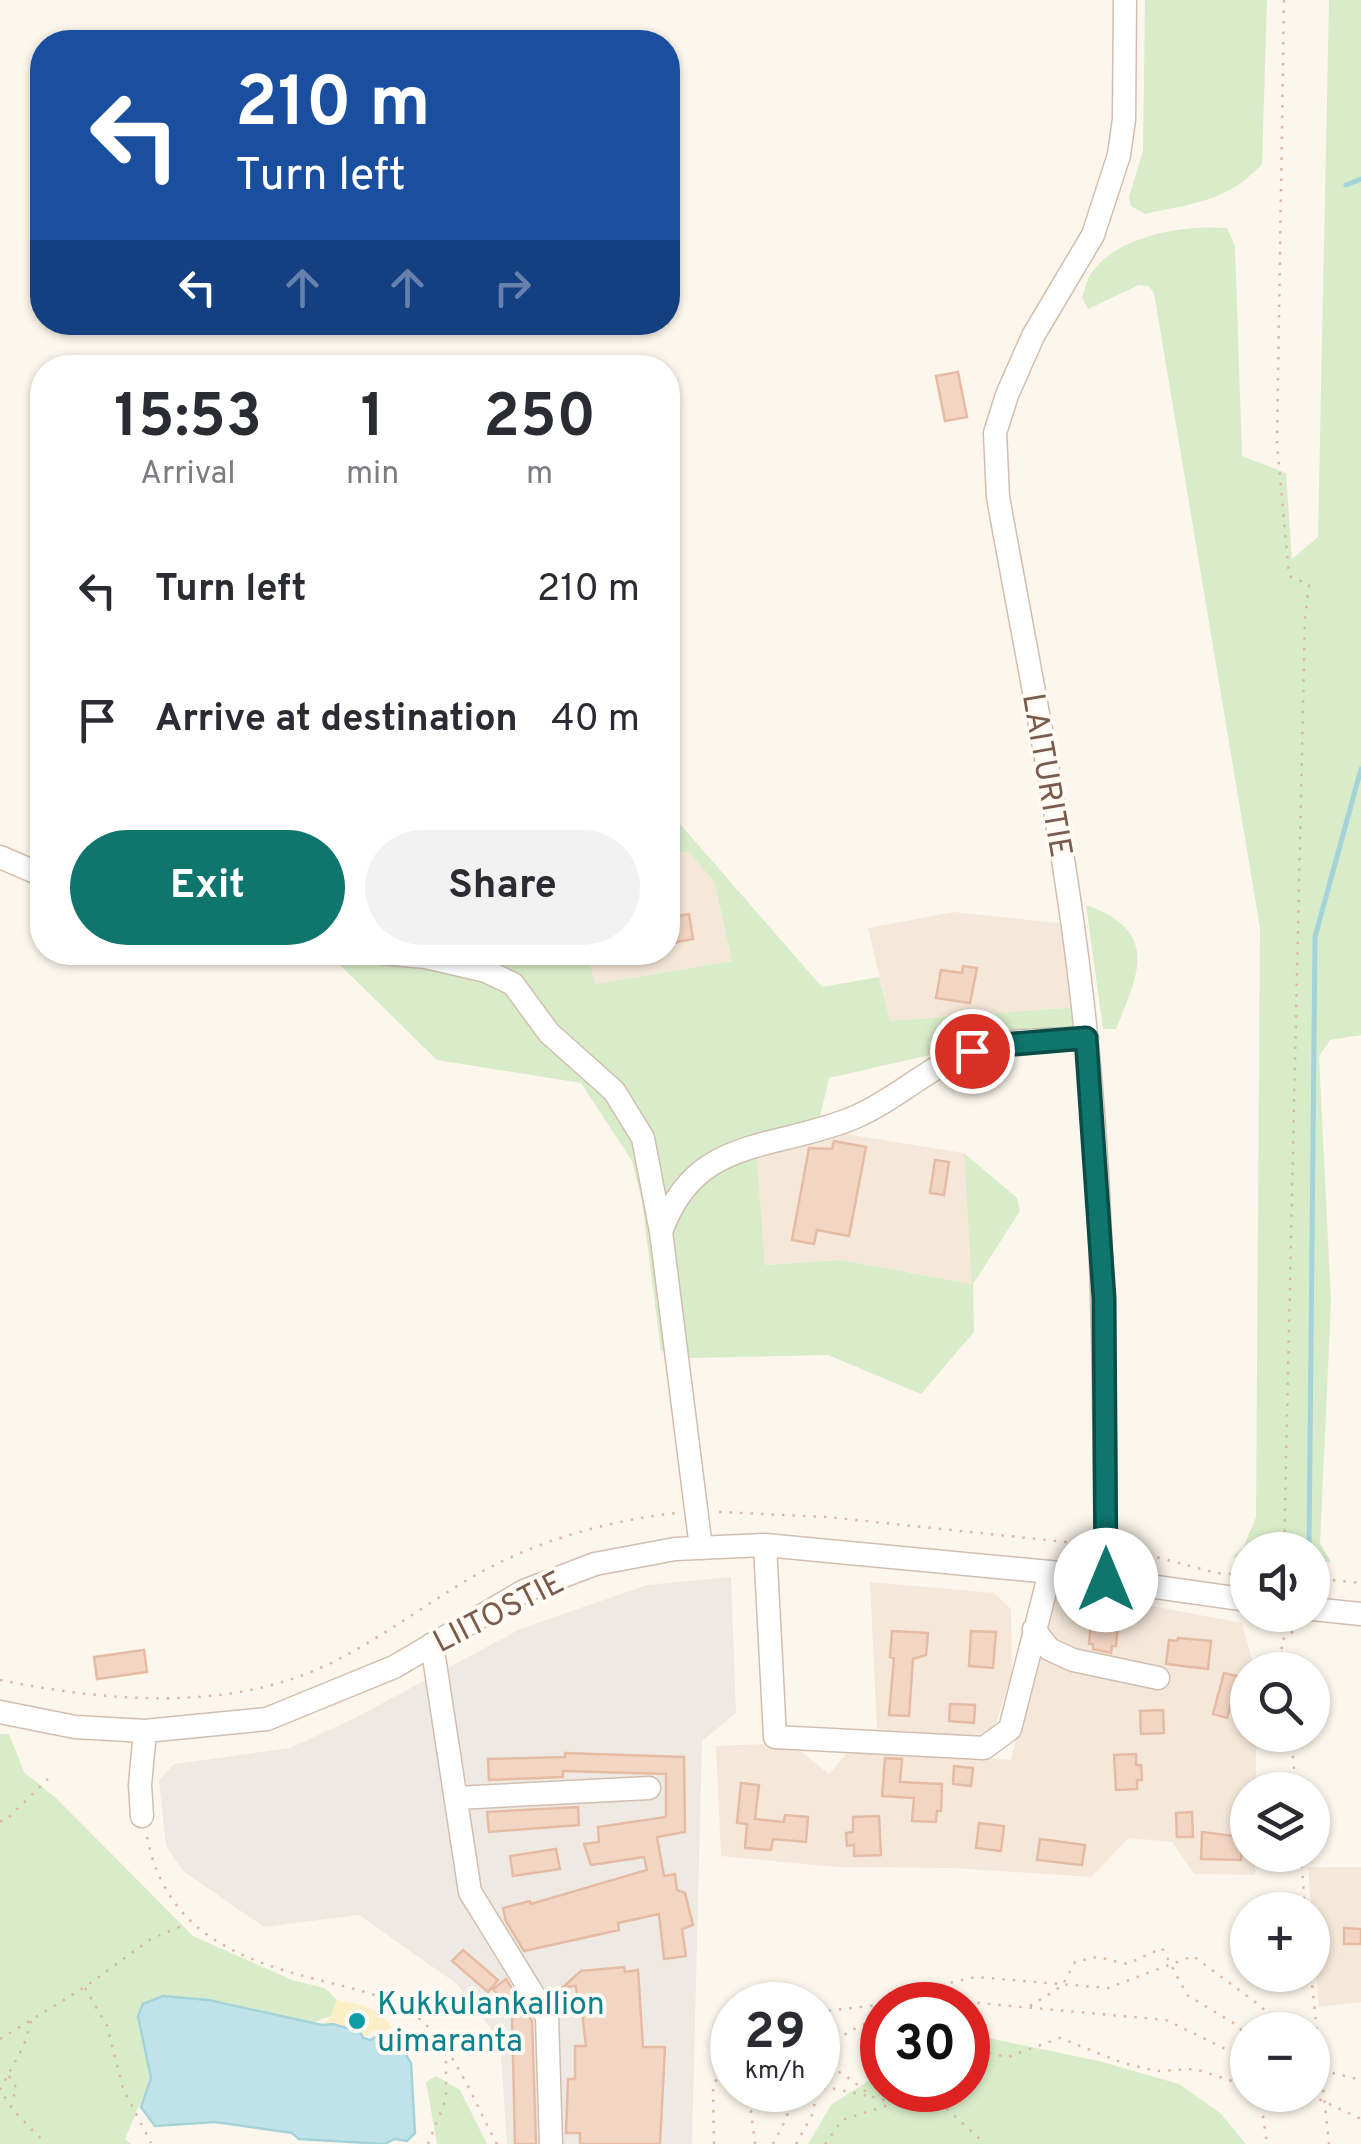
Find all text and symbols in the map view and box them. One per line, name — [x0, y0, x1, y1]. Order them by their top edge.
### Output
text: 210 m — [235, 62, 431, 151]
icon: left — [70, 70, 200, 200]
text: Turn left — [235, 149, 406, 206]
icon: left — [170, 260, 225, 315]
icon: ahead — [275, 260, 330, 315]
icon: ahead — [380, 260, 435, 315]
icon: right — [485, 260, 540, 315]
text: 15:53 — [114, 382, 262, 458]
text: 1 — [361, 382, 385, 458]
text: 250 — [483, 382, 596, 458]
text: Arrival — [140, 455, 236, 495]
text: min — [346, 455, 399, 495]
text: m — [526, 455, 553, 495]
icon: left — [70, 563, 125, 618]
text: Turn left — [155, 566, 307, 615]
text: 210 m — [537, 566, 640, 615]
street label: LAITURITIE — [1011, 690, 1079, 861]
icon: arrive — [70, 693, 125, 748]
text: Arrive at destination — [155, 696, 518, 745]
text: 40 m — [551, 696, 640, 745]
button: Exit — [70, 830, 345, 945]
button: Share — [365, 830, 640, 945]
pin — [930, 1009, 1015, 1094]
icon: arrive — [945, 1024, 1000, 1079]
position arrow — [1054, 1528, 1158, 1632]
map controls — [1230, 1532, 1330, 2112]
button: sound — [1230, 1532, 1330, 1632]
street label: LIITOSTIE — [427, 1564, 571, 1664]
button: search — [1230, 1652, 1330, 1752]
button: layers — [1230, 1772, 1330, 1872]
button: + — [1230, 1892, 1330, 1992]
speed limit sign: 30 — [860, 1982, 990, 2112]
place label: Kukkulankallion uimaranta — [377, 1986, 605, 2063]
text: 29 — [744, 2003, 806, 2066]
marker: Kukkulankallion uimaranta — [346, 2010, 368, 2032]
button: − — [1230, 2012, 1330, 2112]
text: km/h — [745, 2056, 805, 2088]

